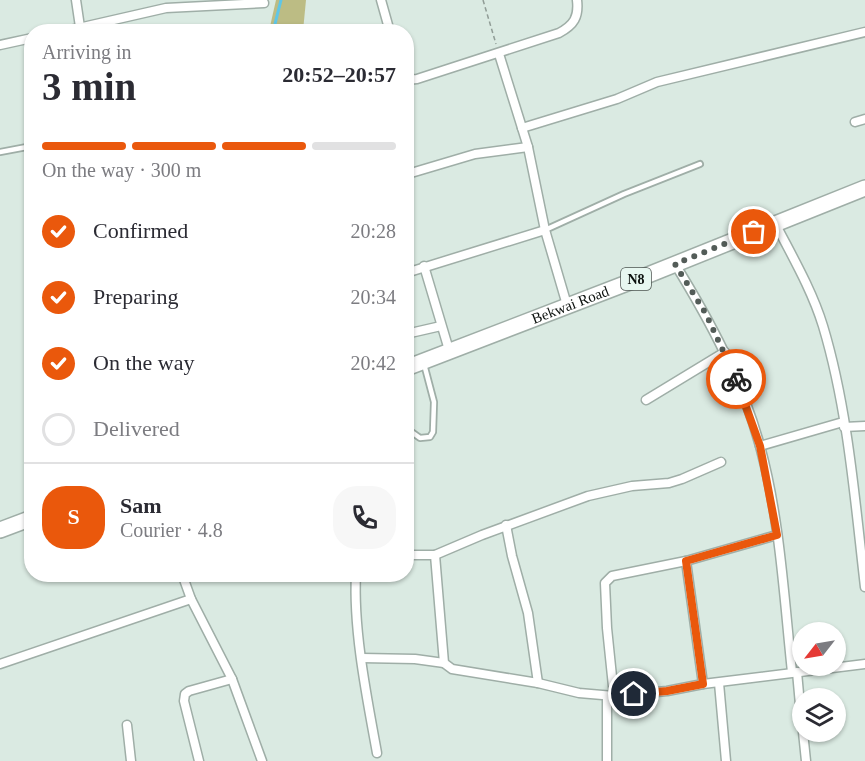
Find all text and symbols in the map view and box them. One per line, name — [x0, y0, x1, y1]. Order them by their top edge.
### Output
text: Arriving in — [42, 41, 131, 63]
text: 20:52–20:57 — [282, 62, 396, 87]
text: 3 min — [42, 65, 136, 108]
text: On the way · 300 m — [42, 159, 201, 181]
pin — [728, 206, 779, 257]
icon: check — [42, 215, 75, 248]
icon: bag — [737, 215, 770, 248]
text: Confirmed — [93, 218, 188, 243]
text: 20:28 — [350, 220, 396, 242]
road number: N8 — [621, 268, 651, 290]
icon: check — [42, 281, 75, 314]
street label: Bekwai Road — [529, 283, 612, 327]
text: Preparing — [93, 284, 179, 309]
text: 20:34 — [350, 286, 396, 308]
icon: check — [42, 347, 75, 380]
courier — [706, 349, 766, 409]
text: On the way — [93, 350, 194, 375]
text: 20:42 — [350, 352, 396, 374]
icon: bike — [720, 363, 753, 396]
text: Delivered — [93, 416, 180, 441]
button: phone — [333, 486, 396, 549]
text: Sam — [120, 493, 162, 518]
text: S — [67, 504, 80, 529]
text: Courier · 4.8 — [120, 519, 223, 541]
north arrow — [792, 622, 846, 676]
map controls — [792, 622, 846, 742]
pin — [608, 668, 659, 719]
icon: home — [617, 677, 650, 710]
button: layers — [792, 688, 846, 742]

